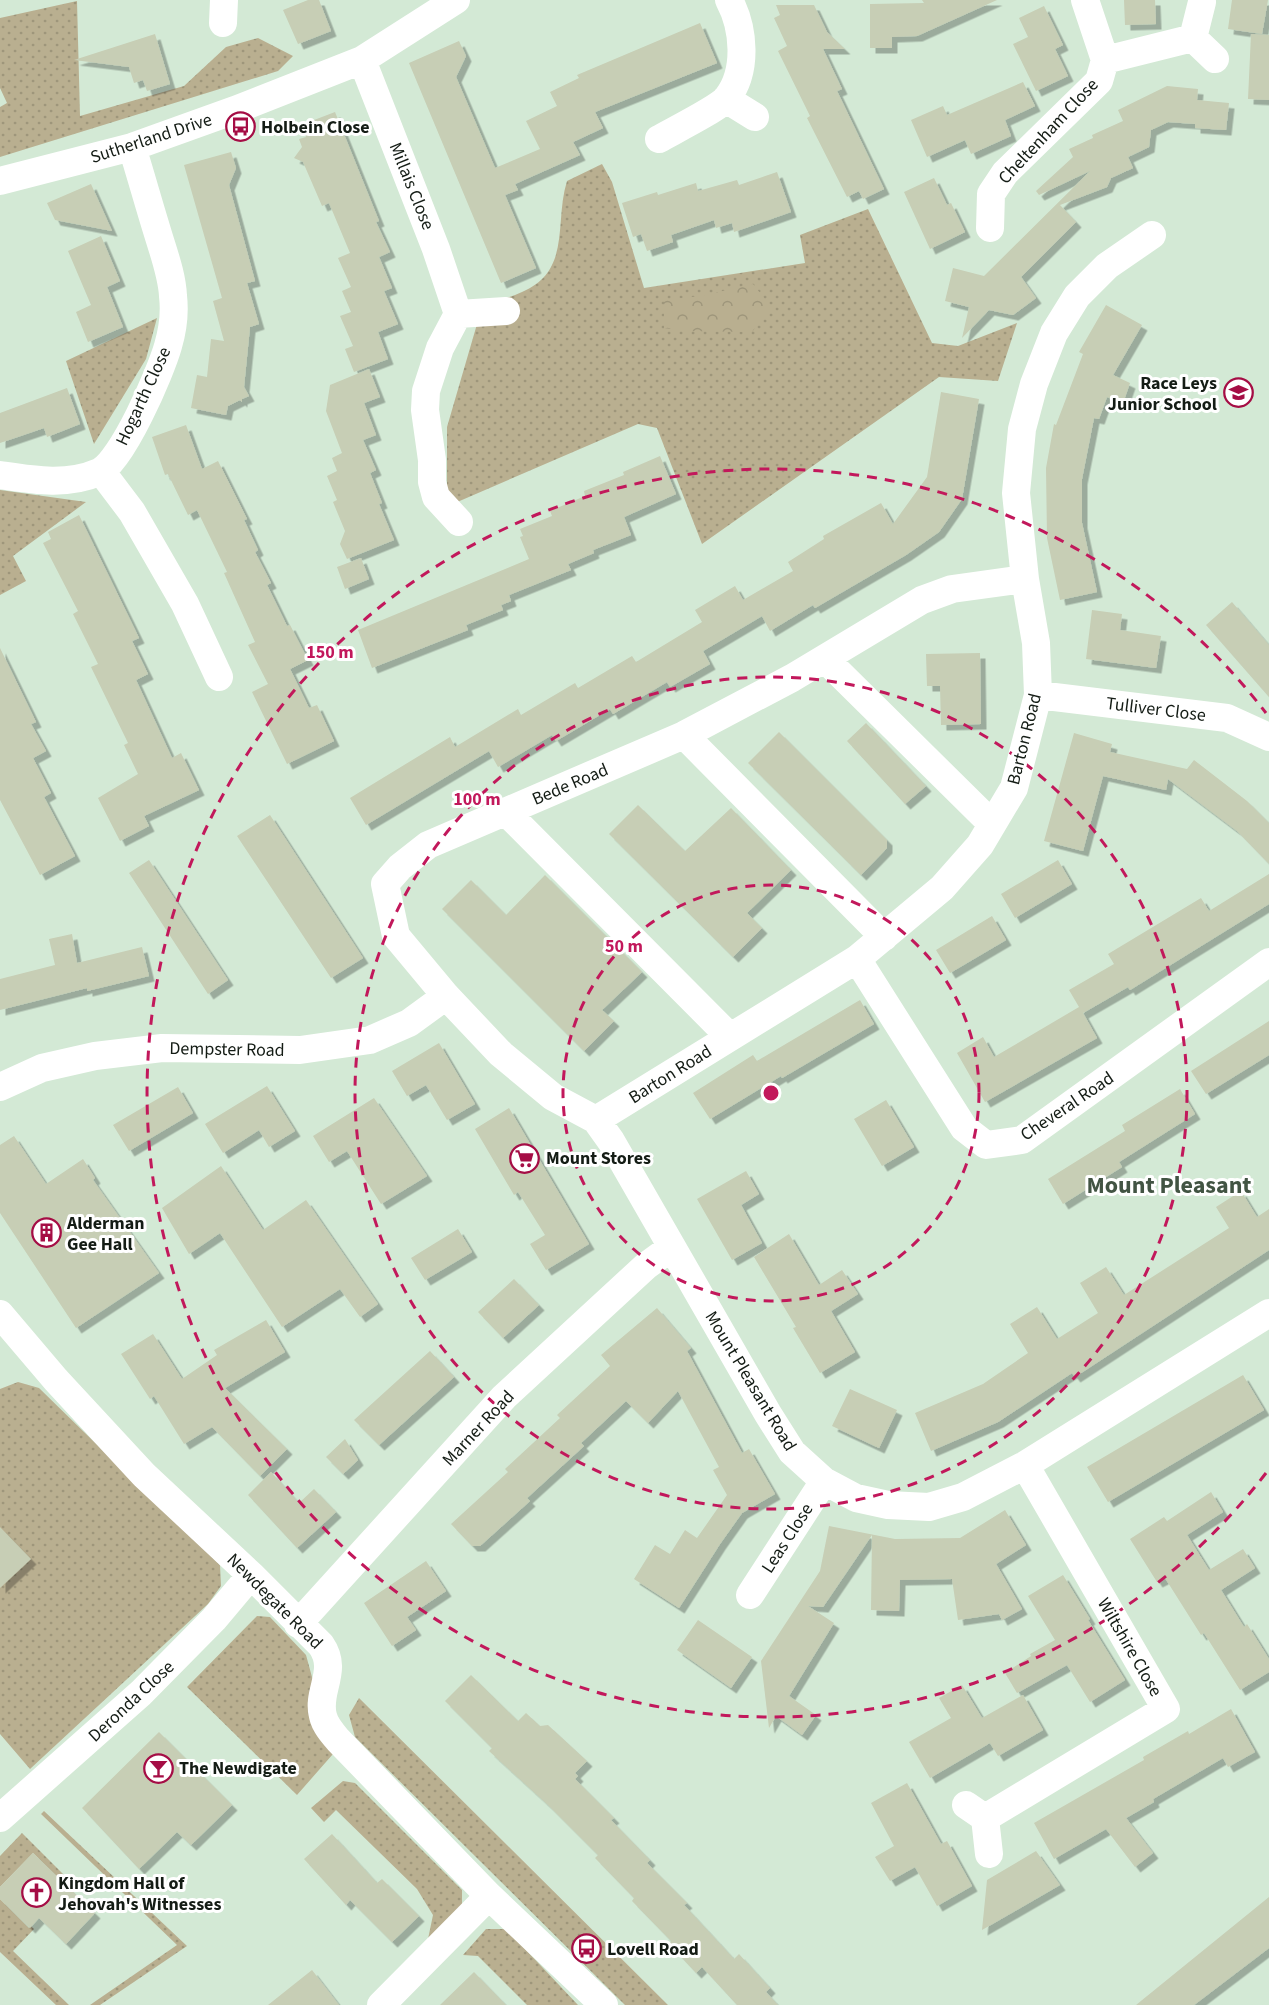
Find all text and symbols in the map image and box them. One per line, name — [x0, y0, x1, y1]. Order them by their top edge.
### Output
street label: Cheltenham Close — [993, 73, 1104, 190]
street label: Sutherland Drive — [87, 107, 215, 170]
bus stop icon: Holbein Close — [224, 111, 256, 143]
place label: Holbein Close — [261, 115, 370, 140]
street label: Millais Close — [383, 139, 440, 234]
street label: Hogarth Close — [110, 343, 177, 450]
place label: Race Leys Junior School — [1108, 371, 1217, 417]
school or university icon: Race Leys Junior School — [1222, 377, 1254, 409]
text: 150 m — [306, 640, 354, 665]
street label: Barton Road — [1001, 691, 1048, 788]
street label: Tulliver Close — [1105, 691, 1207, 728]
street label: Bede Road — [528, 757, 612, 812]
text: 100 m — [453, 787, 501, 812]
text: 50 m — [605, 934, 643, 959]
street label: Dempster Road — [169, 1036, 285, 1063]
street label: Barton Road — [624, 1039, 717, 1110]
street label: Cheveral Road — [1015, 1066, 1119, 1147]
centre of rings — [761, 1083, 781, 1103]
supermarket icon: Mount Stores — [509, 1142, 541, 1174]
place label: Mount Stores — [546, 1146, 651, 1171]
district label: Mount Pleasant — [1086, 1168, 1252, 1203]
place label: Alderman Gee Hall — [66, 1211, 144, 1257]
building icon: Alderman Gee Hall — [30, 1217, 62, 1249]
street label: Mount Pleasant Road — [699, 1306, 802, 1456]
street label: Marner Road — [437, 1385, 520, 1472]
street label: Leas Close — [756, 1498, 819, 1578]
street label: Newdegate Road — [221, 1548, 328, 1655]
street label: Wiltshire Close — [1091, 1593, 1168, 1701]
street label: Deronda Close — [83, 1655, 180, 1748]
bar icon: The Newdigate — [142, 1752, 174, 1784]
place label: The Newdigate — [179, 1756, 297, 1781]
place label: Kingdom Hall of Jehovah's Witnesses — [58, 1871, 221, 1917]
church icon: Kingdom Hall of Jehovah's Witnesses — [21, 1877, 53, 1909]
bus stop icon: Lovell Road — [570, 1933, 602, 1965]
place label: Lovell Road — [607, 1937, 699, 1962]

